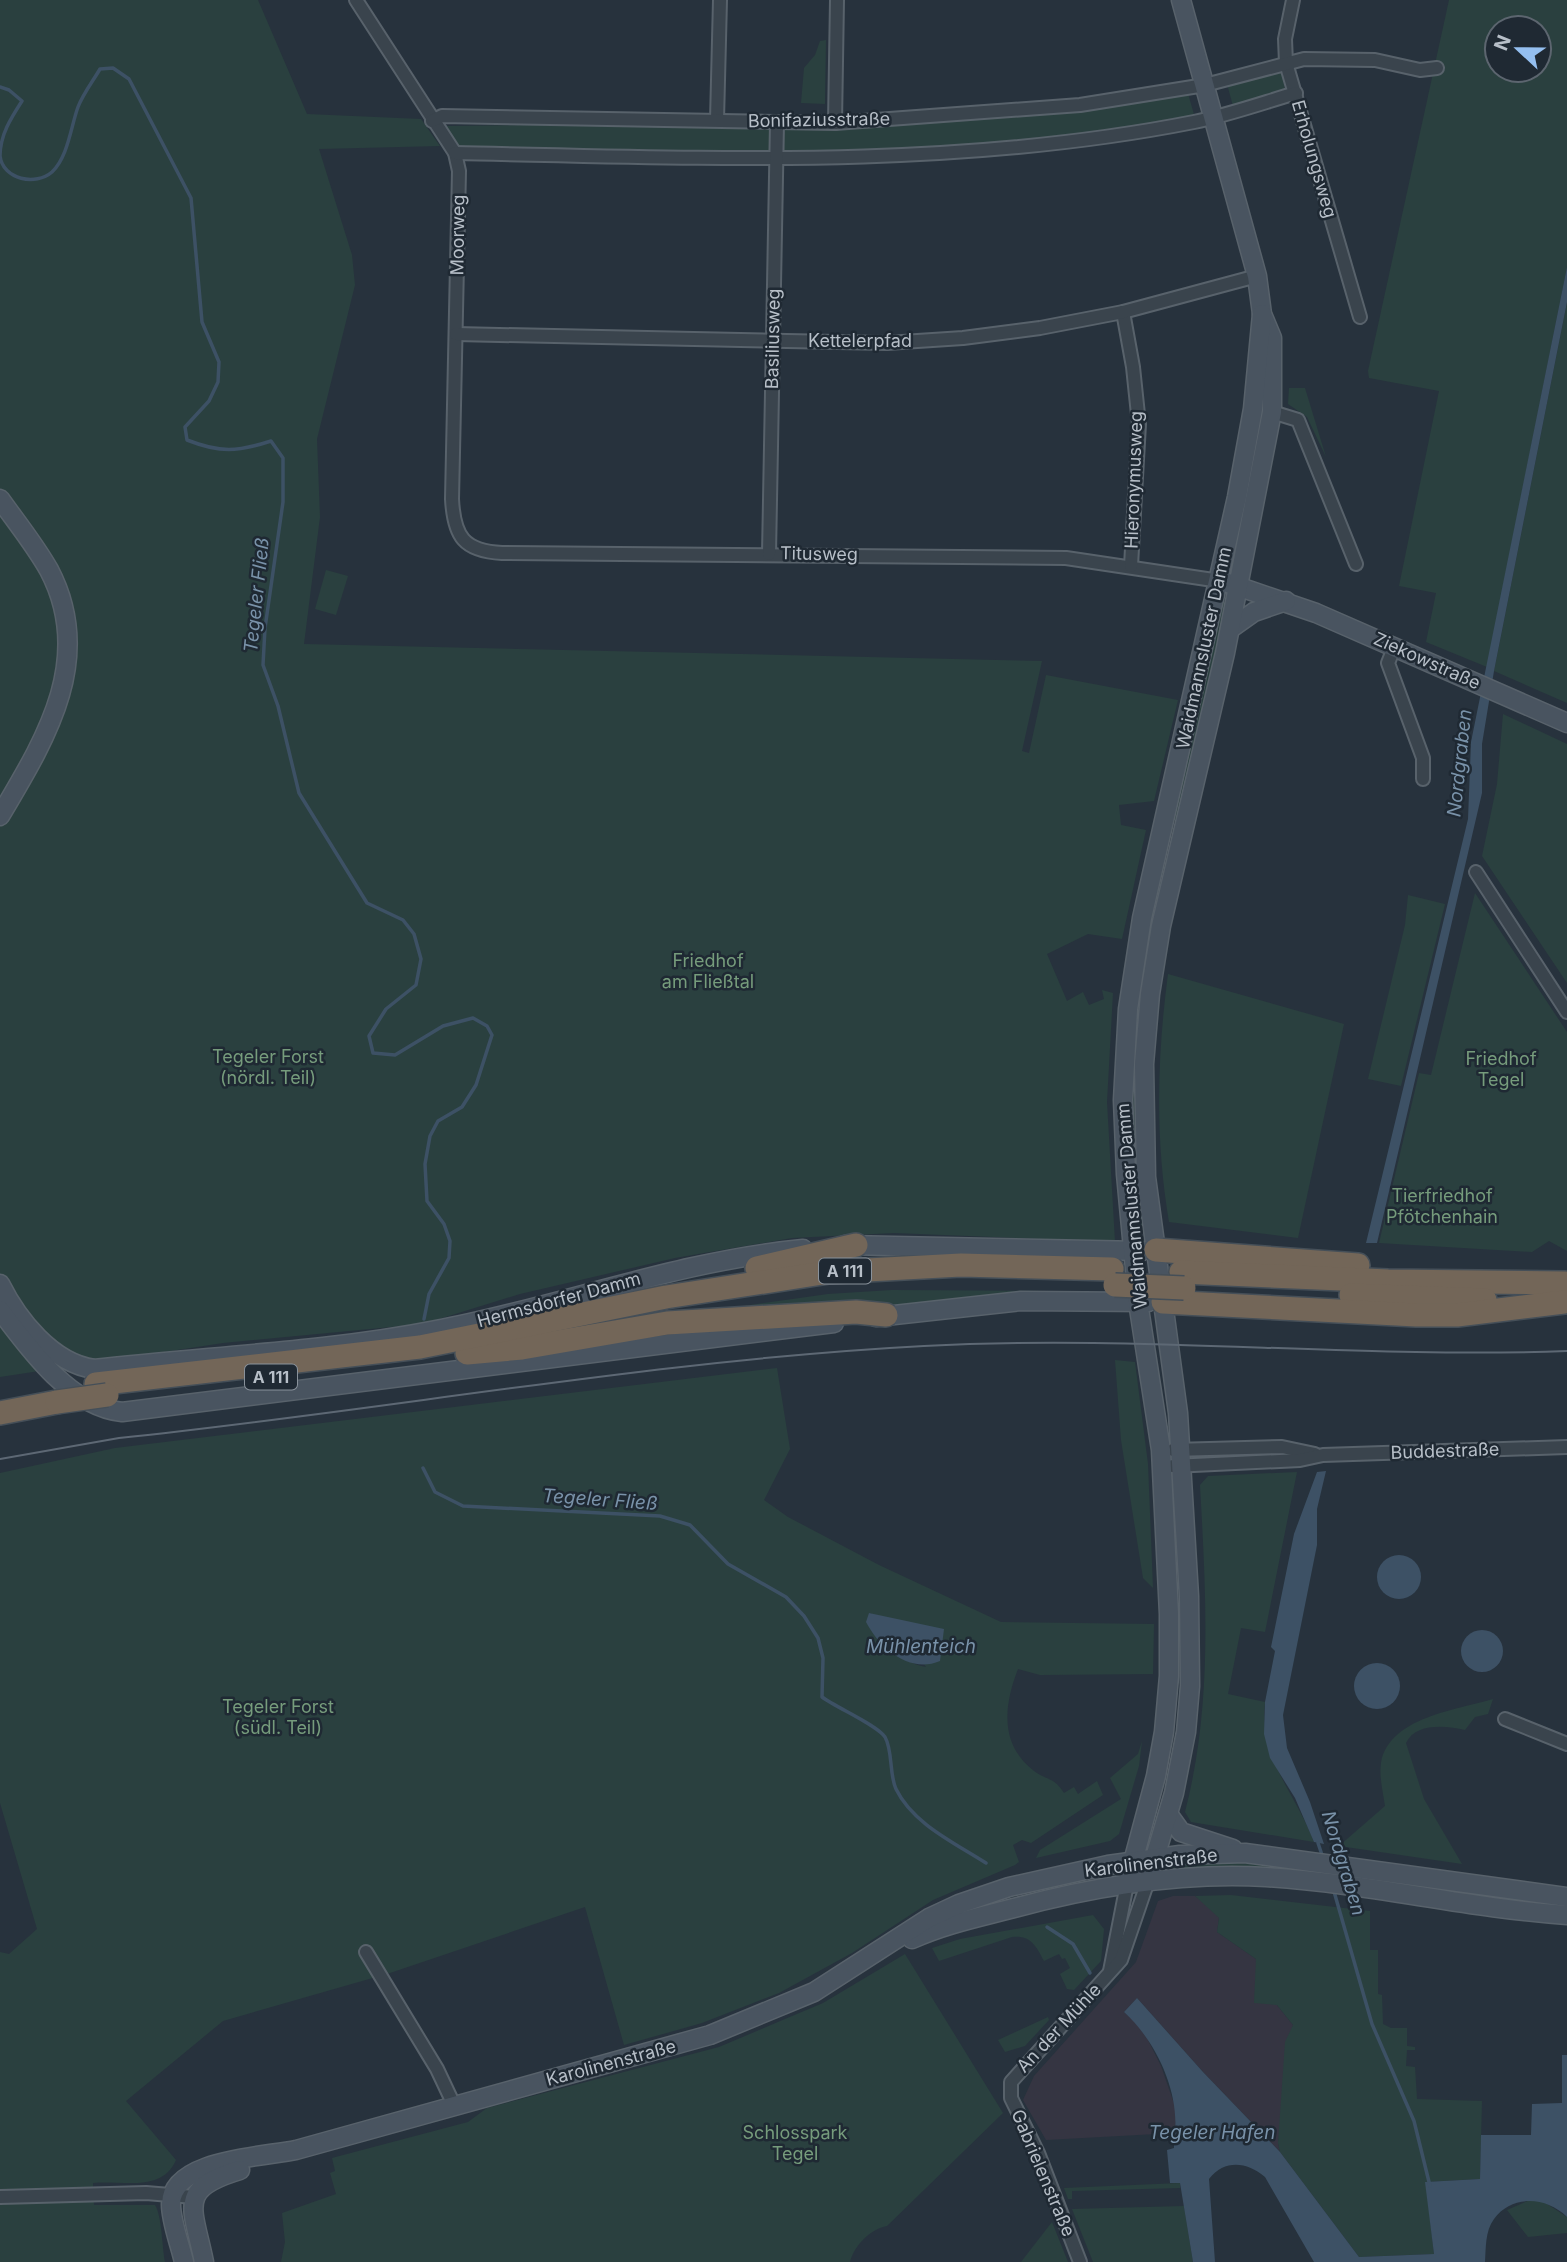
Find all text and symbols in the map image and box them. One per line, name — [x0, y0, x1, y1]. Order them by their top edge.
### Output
north arrow — [1483, 14, 1553, 84]
text: N — [1489, 32, 1516, 54]
street label: Erholungsweg — [1288, 98, 1341, 220]
street label: Bonifaziusstraße — [748, 108, 890, 131]
street label: Moorweg — [446, 194, 469, 276]
street label: Basiliusweg — [761, 289, 784, 389]
street label: Kettelerpfad — [808, 330, 912, 351]
street label: Hieronymusweg — [1121, 411, 1146, 549]
water label: Tegeler Fließ — [239, 536, 274, 654]
street label: Titusweg — [780, 542, 858, 565]
street label: Waidmannsluster Damm — [1172, 545, 1235, 751]
street label: Ziekowstraße — [1371, 628, 1484, 693]
water label: Nordgraben — [1442, 708, 1477, 818]
park label: Friedhof am Fließtal — [662, 950, 754, 992]
park label: Tegeler Forst (nördl. Teil) — [212, 1046, 324, 1088]
park label: Friedhof Tegel — [1465, 1048, 1537, 1090]
street label: Waidmannsluster Damm — [1112, 1102, 1151, 1310]
park label: Tierfriedhof Pfötchenhain — [1386, 1185, 1498, 1227]
road number: A 111 — [819, 1259, 871, 1284]
street label: Hermsdorfer Damm — [475, 1268, 643, 1331]
road number: A 111 — [245, 1364, 297, 1390]
street label: Buddestraße — [1390, 1438, 1500, 1463]
water label: Tegeler Fließ — [542, 1484, 659, 1515]
water label: Mühlenteich — [866, 1635, 976, 1658]
park label: Tegeler Forst (südl. Teil) — [222, 1696, 334, 1738]
water label: Nordgraben — [1317, 1808, 1370, 1918]
street label: Karolinenstraße — [1083, 1844, 1219, 1881]
street label: An der Mühle — [1012, 1979, 1105, 2076]
street label: Karolinenstraße — [544, 2035, 678, 2090]
street label: Gabrielenstraße — [1007, 2106, 1080, 2239]
water label: Tegeler Hafen — [1149, 2121, 1275, 2144]
park label: Schlosspark Tegel — [743, 2122, 848, 2164]

